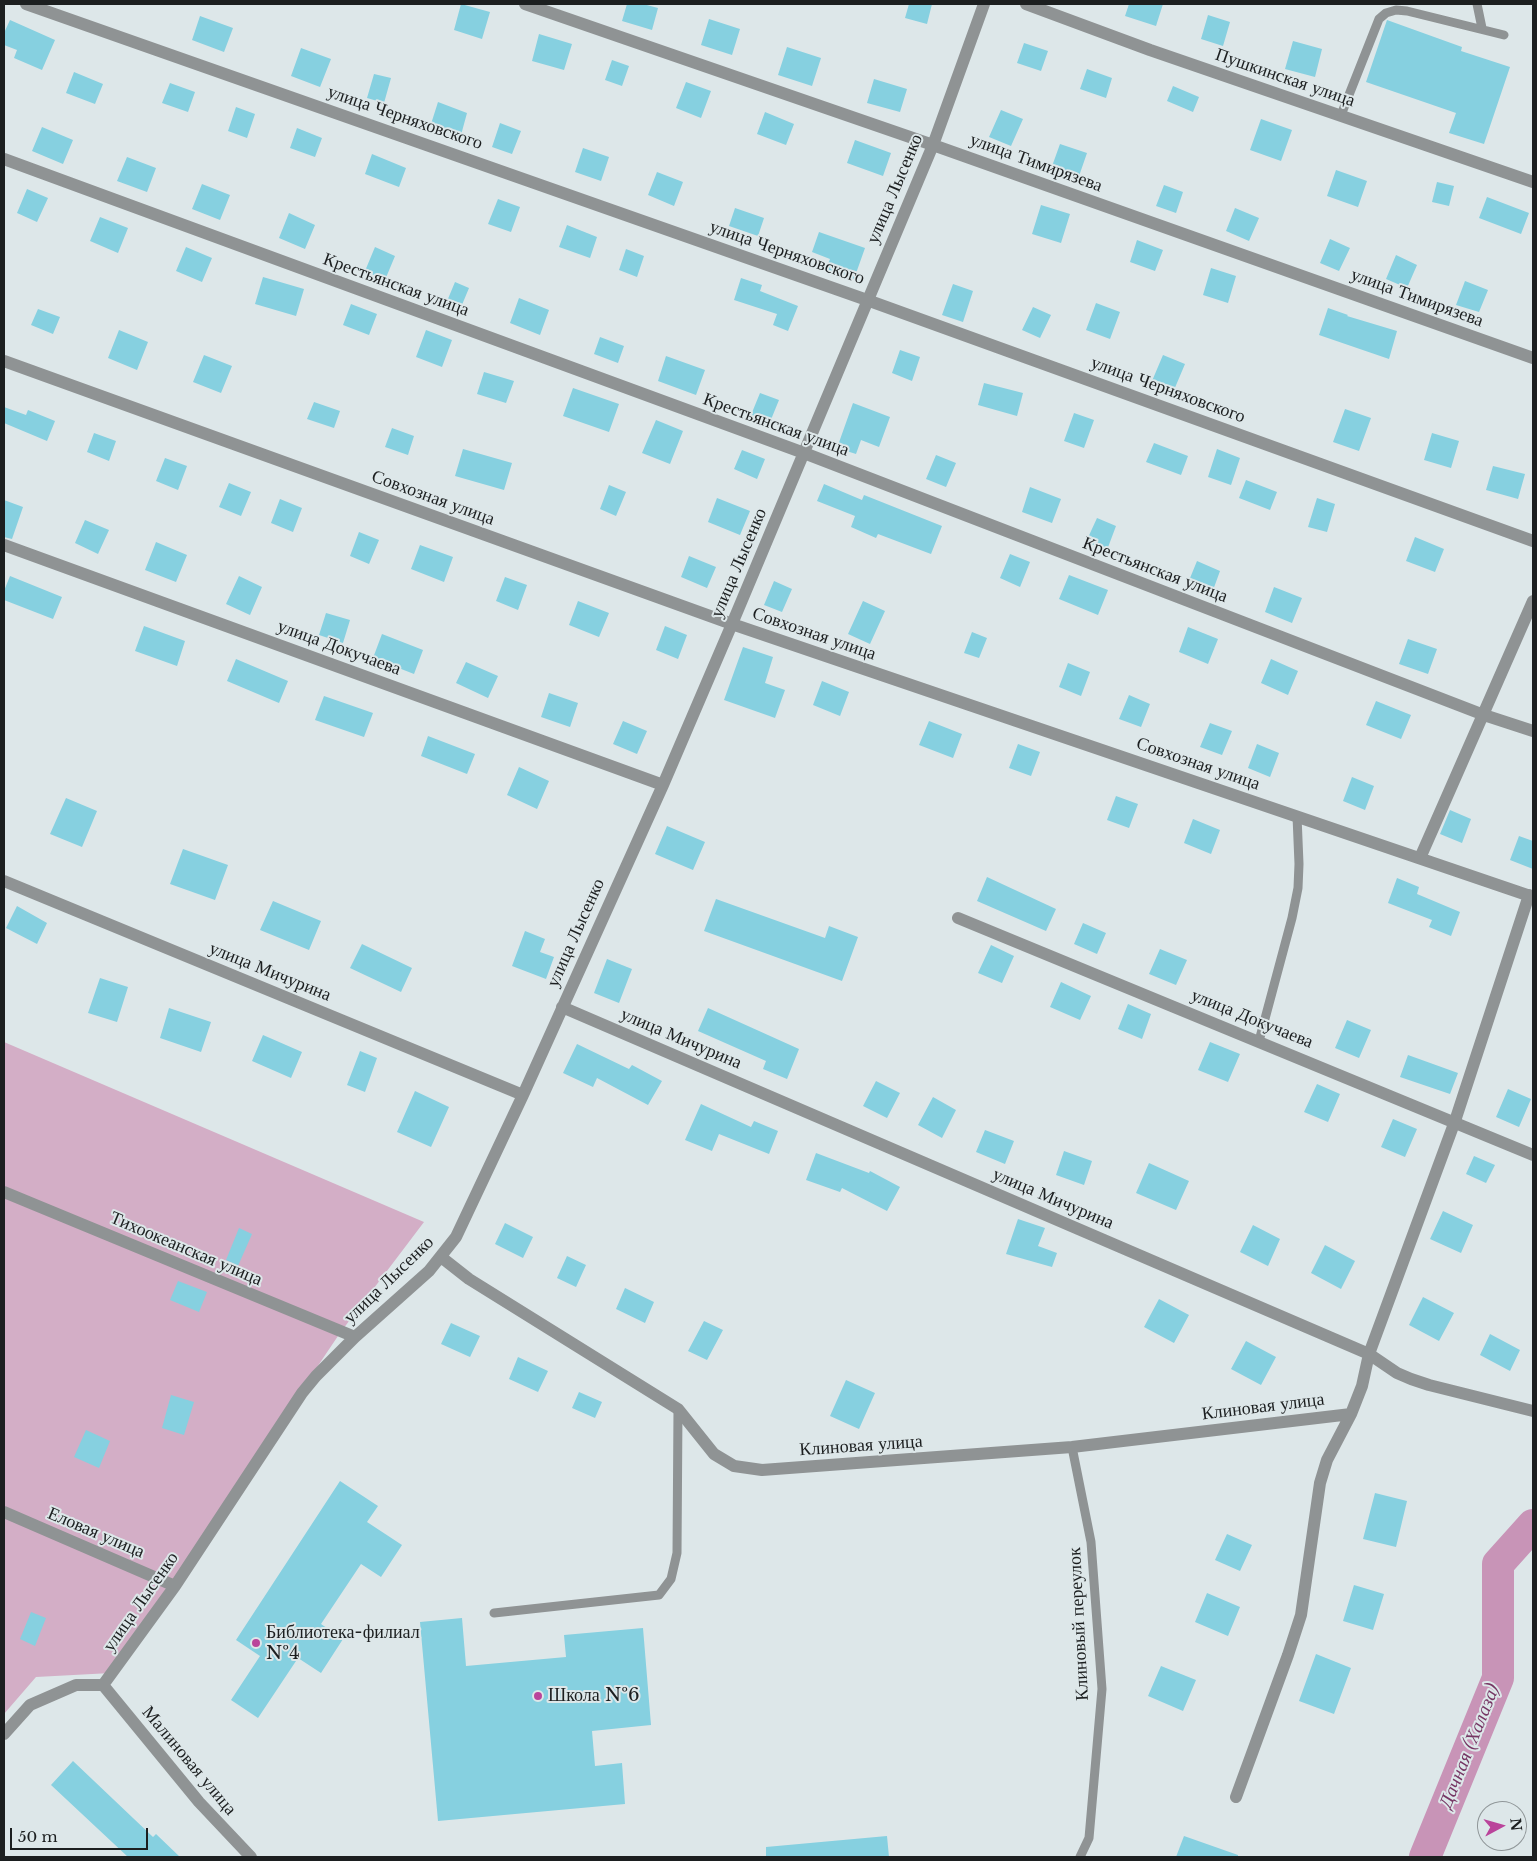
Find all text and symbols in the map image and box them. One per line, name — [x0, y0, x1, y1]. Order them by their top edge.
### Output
street label: Пушкинская улица — [1212, 44, 1358, 112]
street label: улица Черняховского — [325, 81, 485, 155]
street label: улица Тимирязева — [967, 129, 1105, 197]
street label: улица Лысенко — [862, 131, 928, 247]
street label: улица Черняховского — [707, 216, 867, 290]
street label: Крестьянская улица — [320, 249, 472, 321]
street label: улица Тимирязева — [1348, 264, 1486, 332]
street label: улица Черняховского — [1088, 352, 1248, 428]
street label: Крестьянская улица — [700, 389, 852, 461]
street label: Совхозная улица — [368, 466, 498, 530]
street label: улица Лысенко — [706, 505, 772, 621]
street label: Крестьянская улица — [1079, 532, 1231, 608]
street label: Совхозная улица — [749, 603, 879, 665]
street label: улица Докучаева — [274, 616, 404, 680]
street label: Совхозная улица — [1133, 733, 1263, 795]
street label: улица Лысенко — [542, 875, 610, 991]
street label: улица Мичурина — [206, 938, 334, 1006]
street label: улица Докучаева — [1188, 985, 1316, 1053]
street label: улица Мичурина — [617, 1004, 745, 1074]
street label: улица Мичурина — [989, 1164, 1117, 1234]
street label: Тихоокеанская улица — [107, 1207, 265, 1291]
street label: улица Лысенко — [340, 1232, 438, 1328]
street label: Клиновая улица — [1200, 1389, 1326, 1425]
street label: Клиновая улица — [799, 1431, 923, 1461]
street label: Еловая улица — [44, 1503, 148, 1563]
street label: Клиновый переулок — [1064, 1547, 1094, 1701]
street label: улица Лысенко — [99, 1548, 183, 1656]
place label: Библиотека-филиал №4 — [266, 1622, 420, 1665]
marker: Библиотека-филиал №4 — [250, 1637, 262, 1649]
water label: Дачная (Халаза) — [1435, 1680, 1505, 1812]
place label: Школа №6 — [548, 1685, 640, 1707]
marker: Школа №6 — [532, 1690, 544, 1702]
street label: Малиновая улица — [137, 1702, 241, 1820]
north arrow — [1477, 1801, 1527, 1851]
text: N — [1506, 1817, 1526, 1832]
scale bar — [12, 1818, 150, 1850]
text: 50 m — [18, 1827, 58, 1846]

